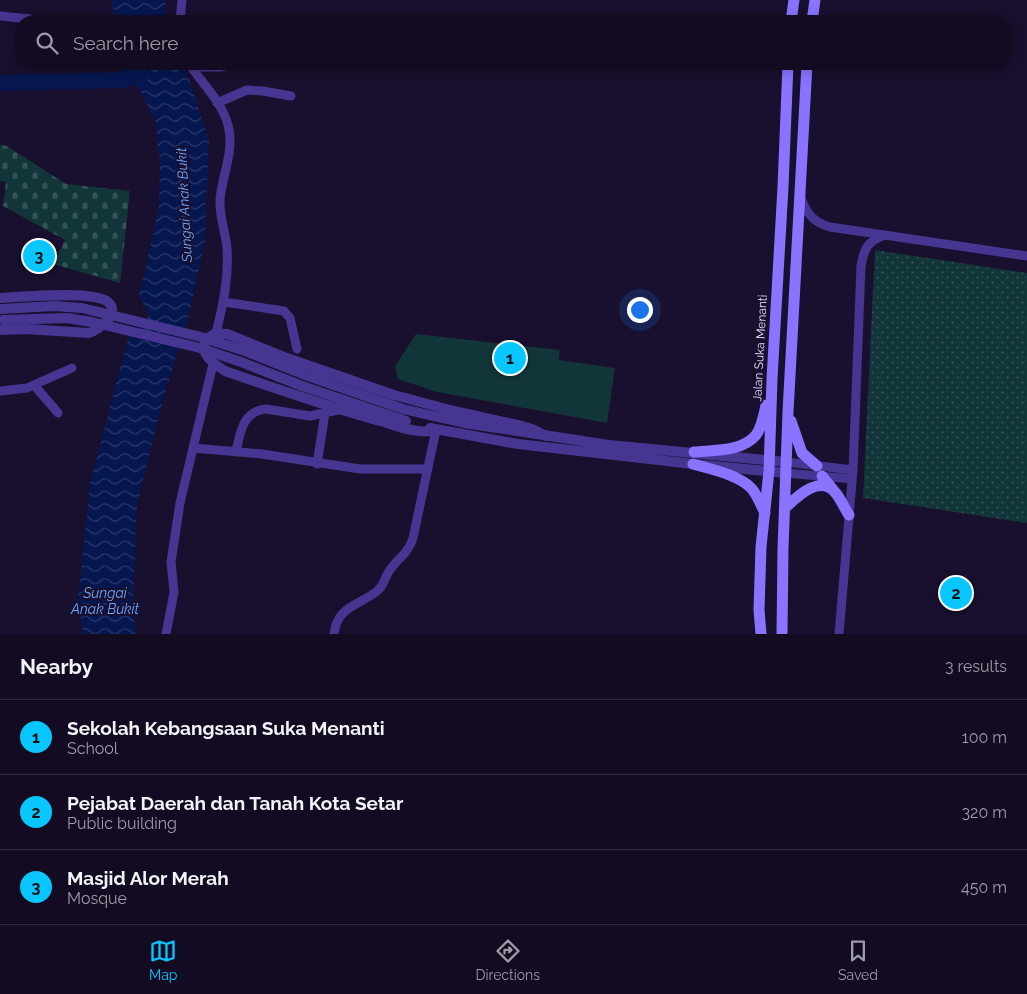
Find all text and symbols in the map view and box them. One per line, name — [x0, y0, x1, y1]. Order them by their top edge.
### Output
search box — [15, 15, 1012, 70]
icon: search — [33, 29, 61, 57]
text: Search here — [73, 32, 179, 54]
water label: Sungai Anak Bukit — [173, 147, 195, 264]
pin: 3 — [23, 237, 55, 275]
street label: Jalan Suka Menanti — [750, 294, 770, 402]
your location — [627, 297, 653, 323]
pin: 1 — [494, 339, 526, 377]
pin: 2 — [940, 574, 972, 612]
water label: Sungai Anak Bukit — [70, 585, 140, 617]
text: Nearby — [20, 654, 93, 679]
text: 3 results — [945, 657, 1007, 676]
text: Sekolah Kebangsaan Suka Menanti — [67, 717, 385, 739]
text: 1 — [32, 728, 40, 747]
text: 100 m — [962, 728, 1007, 747]
text: School — [67, 739, 118, 758]
text: Pejabat Daerah dan Tanah Kota Setar — [67, 792, 403, 814]
text: 2 — [31, 803, 41, 822]
text: 320 m — [962, 803, 1007, 822]
text: Public building — [67, 814, 177, 833]
text: Masjid Alor Merah — [67, 867, 229, 889]
text: 3 — [32, 878, 40, 897]
text: 450 m — [961, 878, 1007, 897]
text: Mosque — [67, 889, 127, 908]
tab: Map — [149, 937, 177, 983]
tab: Directions — [475, 937, 540, 983]
tab: Saved — [838, 937, 878, 983]

